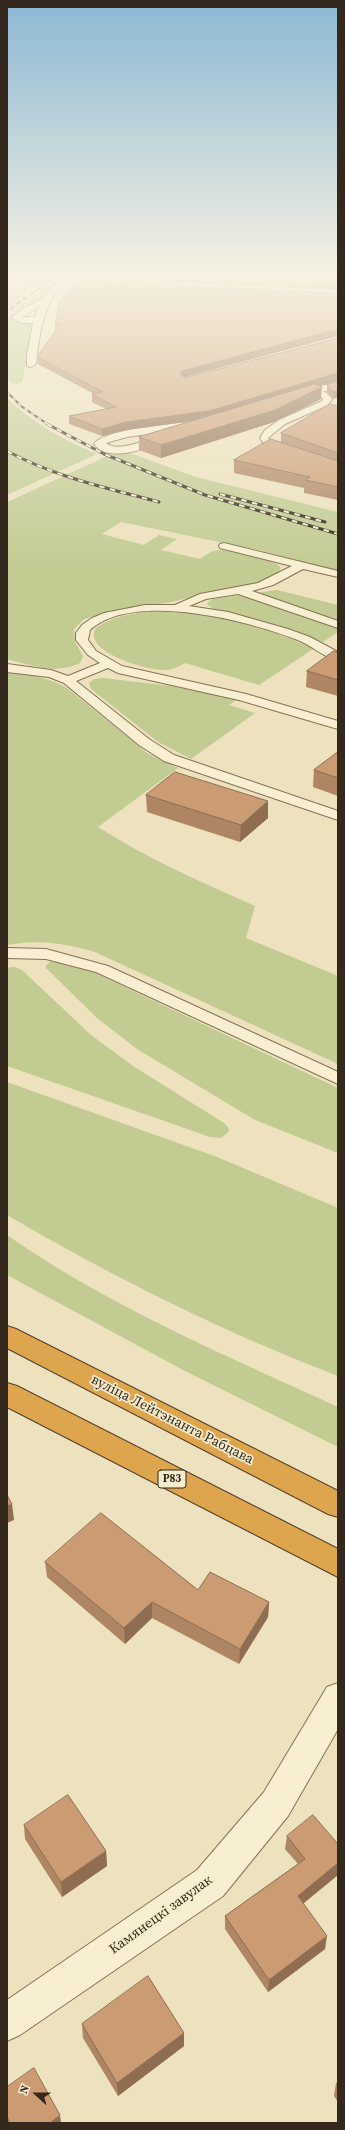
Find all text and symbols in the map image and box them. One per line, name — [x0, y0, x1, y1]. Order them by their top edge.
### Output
street label: вуліца Лейтэнанта Рабцава — [88, 1372, 256, 1468]
road number: Р83 — [158, 1470, 186, 1488]
street label: Камянецкі завулак — [106, 1872, 216, 1958]
north arrow — [16, 2074, 56, 2114]
text: N — [16, 2083, 33, 2096]

